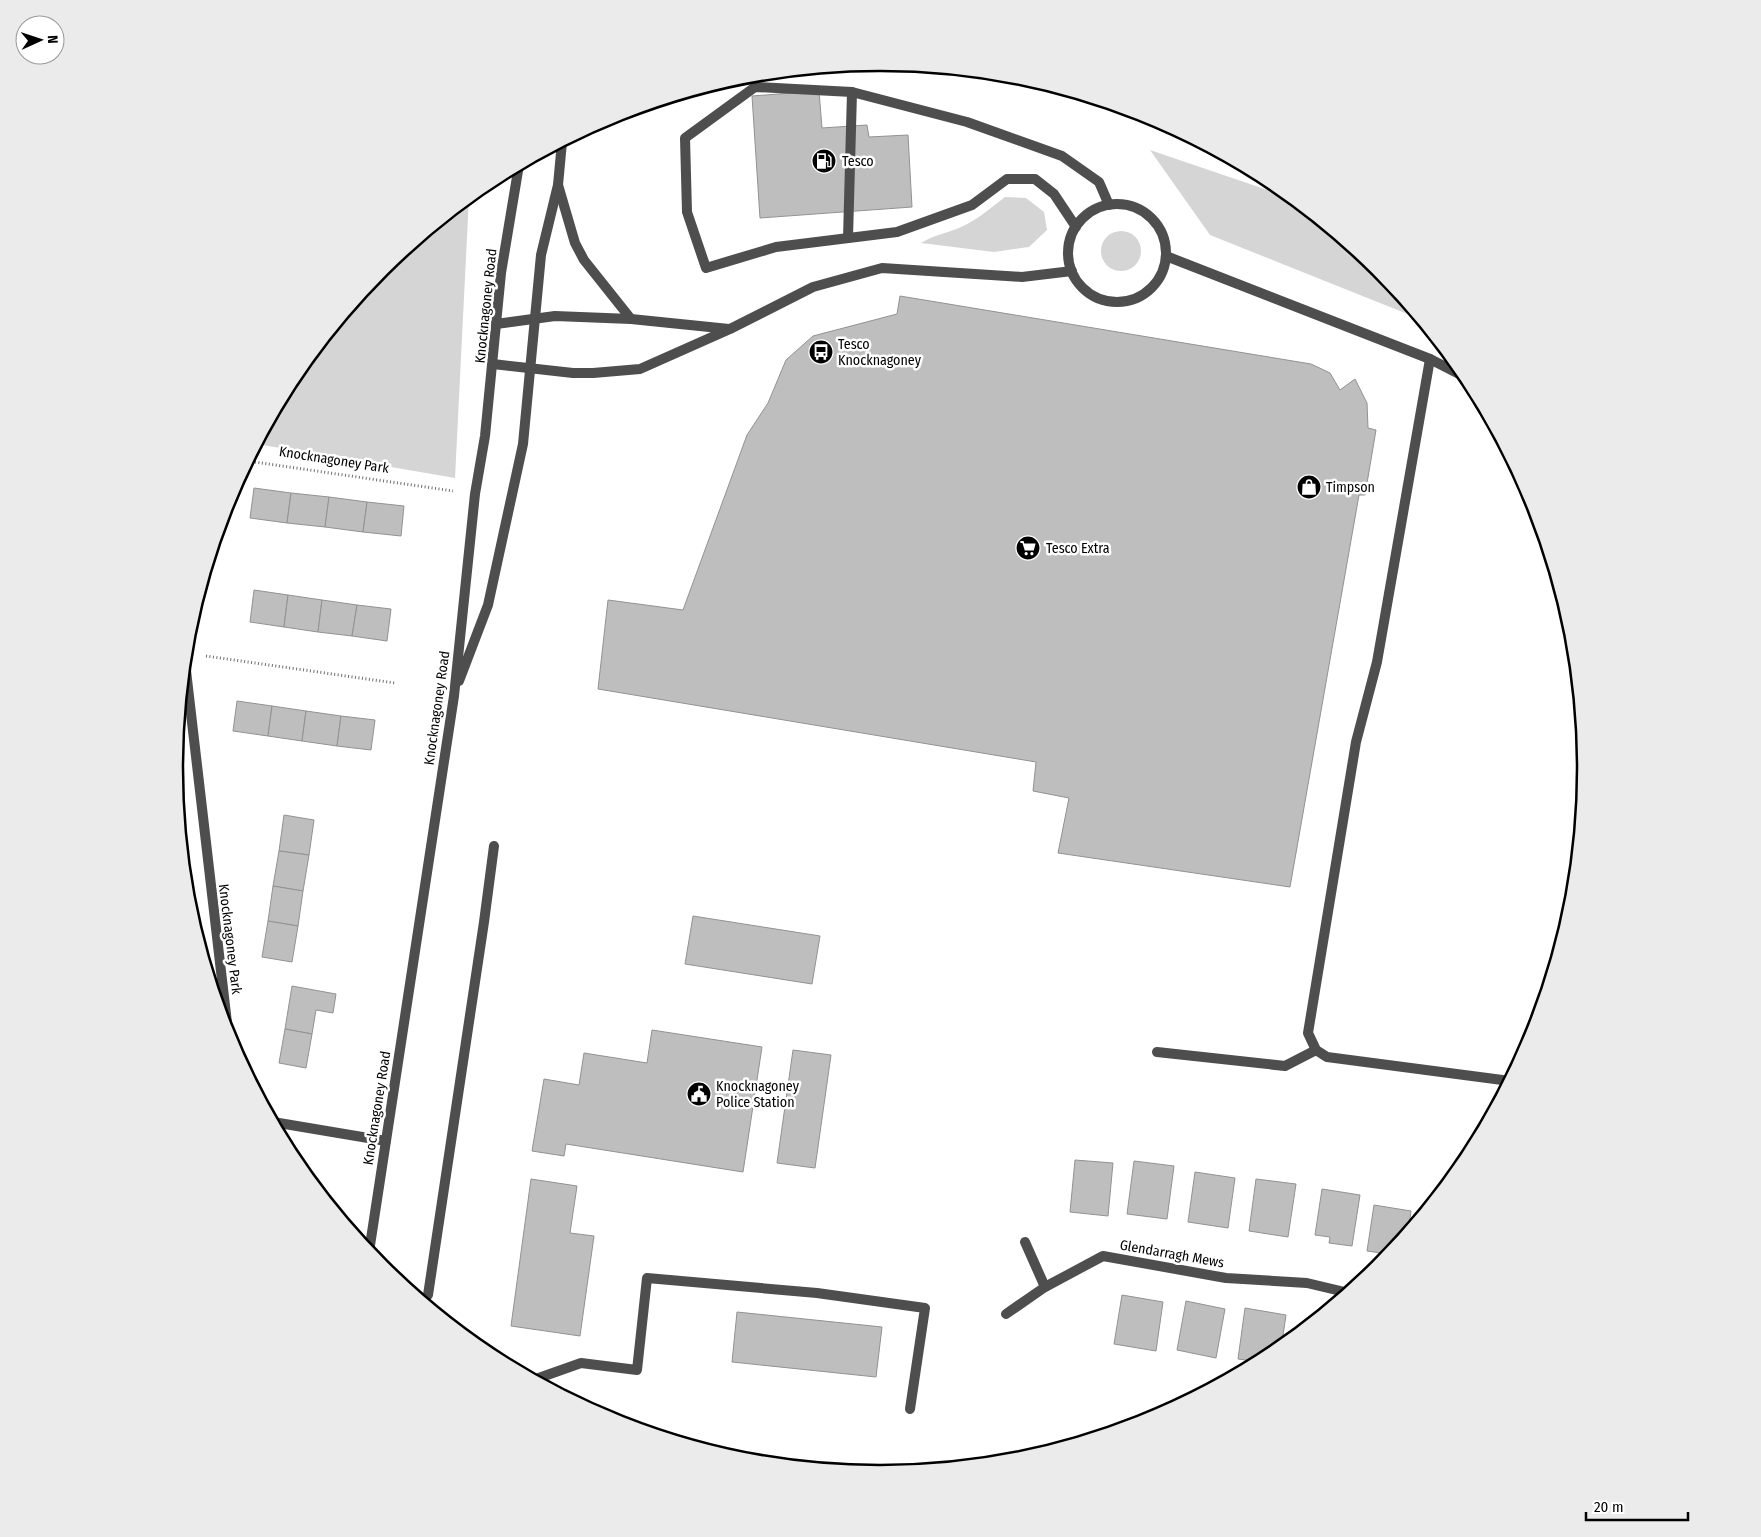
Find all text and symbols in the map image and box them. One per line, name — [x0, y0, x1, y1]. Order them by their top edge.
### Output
north arrow — [15, 15, 65, 65]
text: N — [44, 35, 61, 44]
fuel station icon: Tesco — [811, 148, 837, 174]
place label: Tesco — [842, 153, 874, 170]
street label: Knocknagoney Road — [472, 248, 500, 364]
place label: Tesco Knocknagoney — [838, 336, 922, 369]
bus stop icon: Tesco Knocknagoney — [808, 339, 834, 365]
street label: Knocknagoney Park — [278, 443, 391, 477]
shop icon: Timpson — [1296, 474, 1322, 500]
place label: Timpson — [1326, 479, 1375, 496]
supermarket icon: Tesco Extra — [1015, 535, 1041, 561]
place label: Tesco Extra — [1046, 540, 1110, 557]
street label: Knocknagoney Road — [421, 650, 453, 766]
street label: Knocknagoney Park — [215, 883, 245, 996]
street label: Knocknagoney Road — [360, 1050, 394, 1166]
place label: Knocknagoney Police Station — [716, 1078, 800, 1111]
public building icon: Knocknagoney Police Station — [686, 1081, 712, 1107]
street label: Glendarragh Mews — [1119, 1236, 1226, 1272]
scale bar — [1586, 1490, 1688, 1522]
text: 20 m — [1594, 1498, 1624, 1516]

